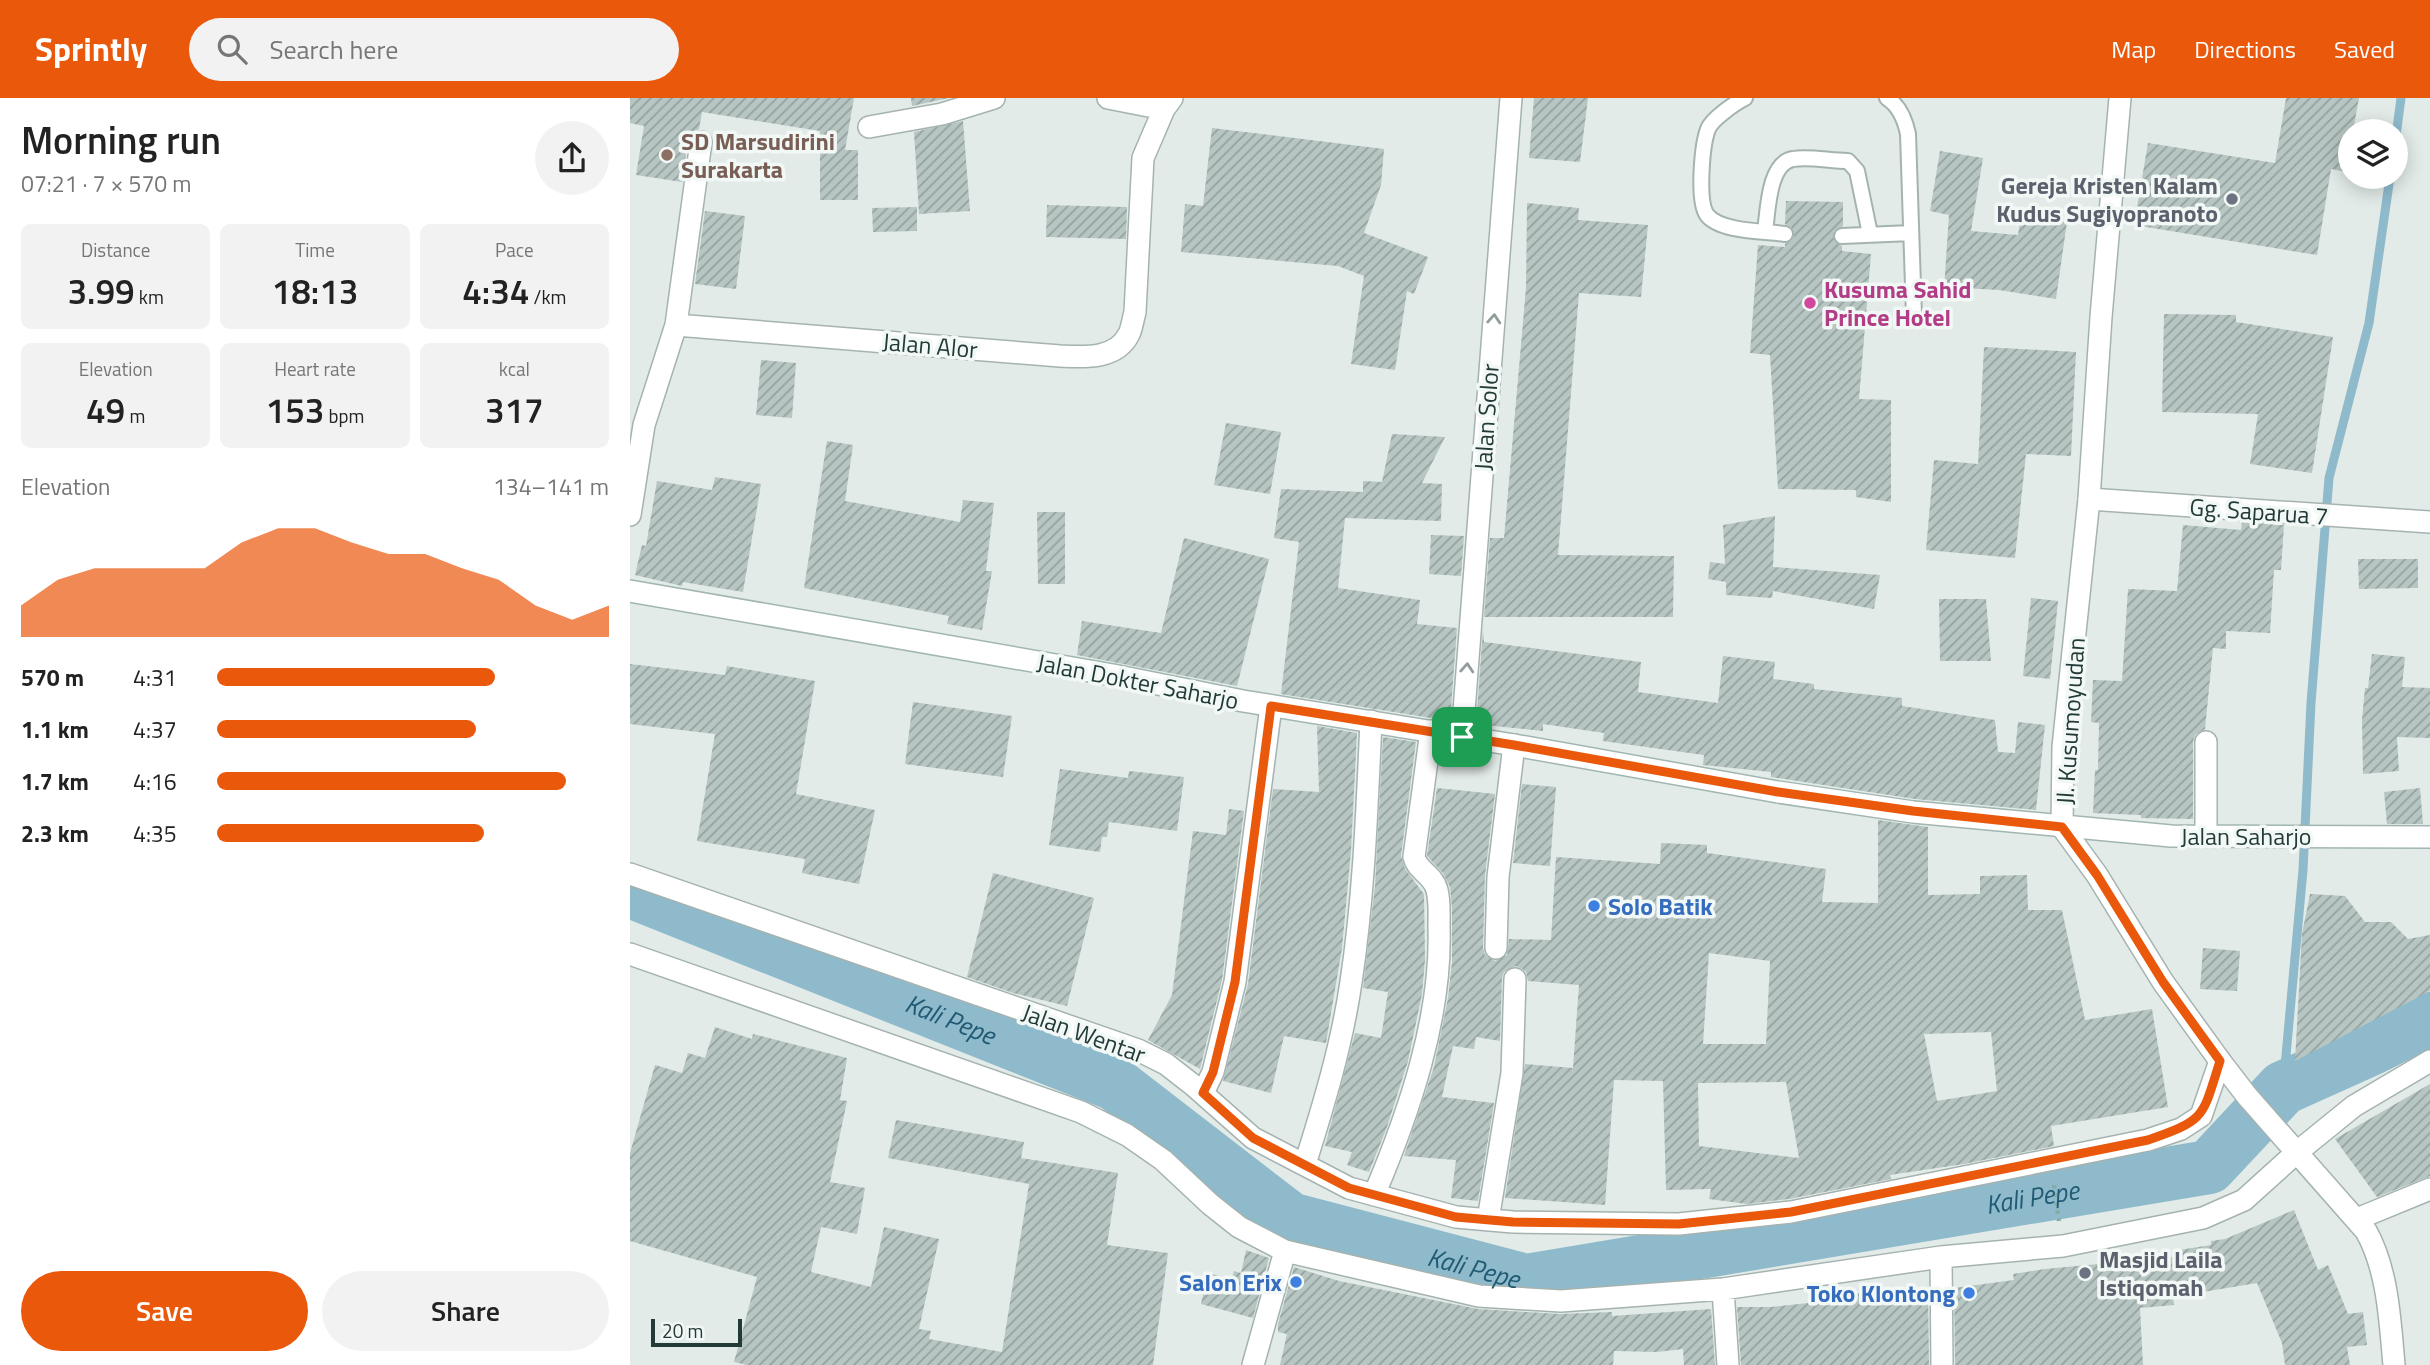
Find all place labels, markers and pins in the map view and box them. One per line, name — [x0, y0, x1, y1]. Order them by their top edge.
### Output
place label: SD Marsudirini Surakarta — [681, 123, 835, 187]
marker: SD Marsudirini Surakarta — [659, 147, 675, 163]
place label: Gereja Kristen Kalam Kudus Sugiyopranoto — [1996, 167, 2218, 231]
marker: Gereja Kristen Kalam Kudus Sugiyopranoto — [2224, 191, 2240, 207]
place label: Kusuma Sahid Prince Hotel — [1824, 271, 1971, 335]
marker: Kusuma Sahid Prince Hotel — [1802, 295, 1818, 311]
pin — [1432, 707, 1492, 767]
place label: Solo Batik — [1608, 888, 1713, 924]
marker: Solo Batik — [1586, 898, 1602, 914]
place label: Masjid Laila Istiqomah — [2099, 1241, 2223, 1305]
place label: Salon Erix — [1179, 1264, 1283, 1300]
marker: Masjid Laila Istiqomah — [2077, 1265, 2093, 1281]
marker: Salon Erix — [1288, 1274, 1304, 1290]
place label: Toko Klontong — [1807, 1275, 1955, 1311]
marker: Toko Klontong — [1961, 1285, 1977, 1301]

